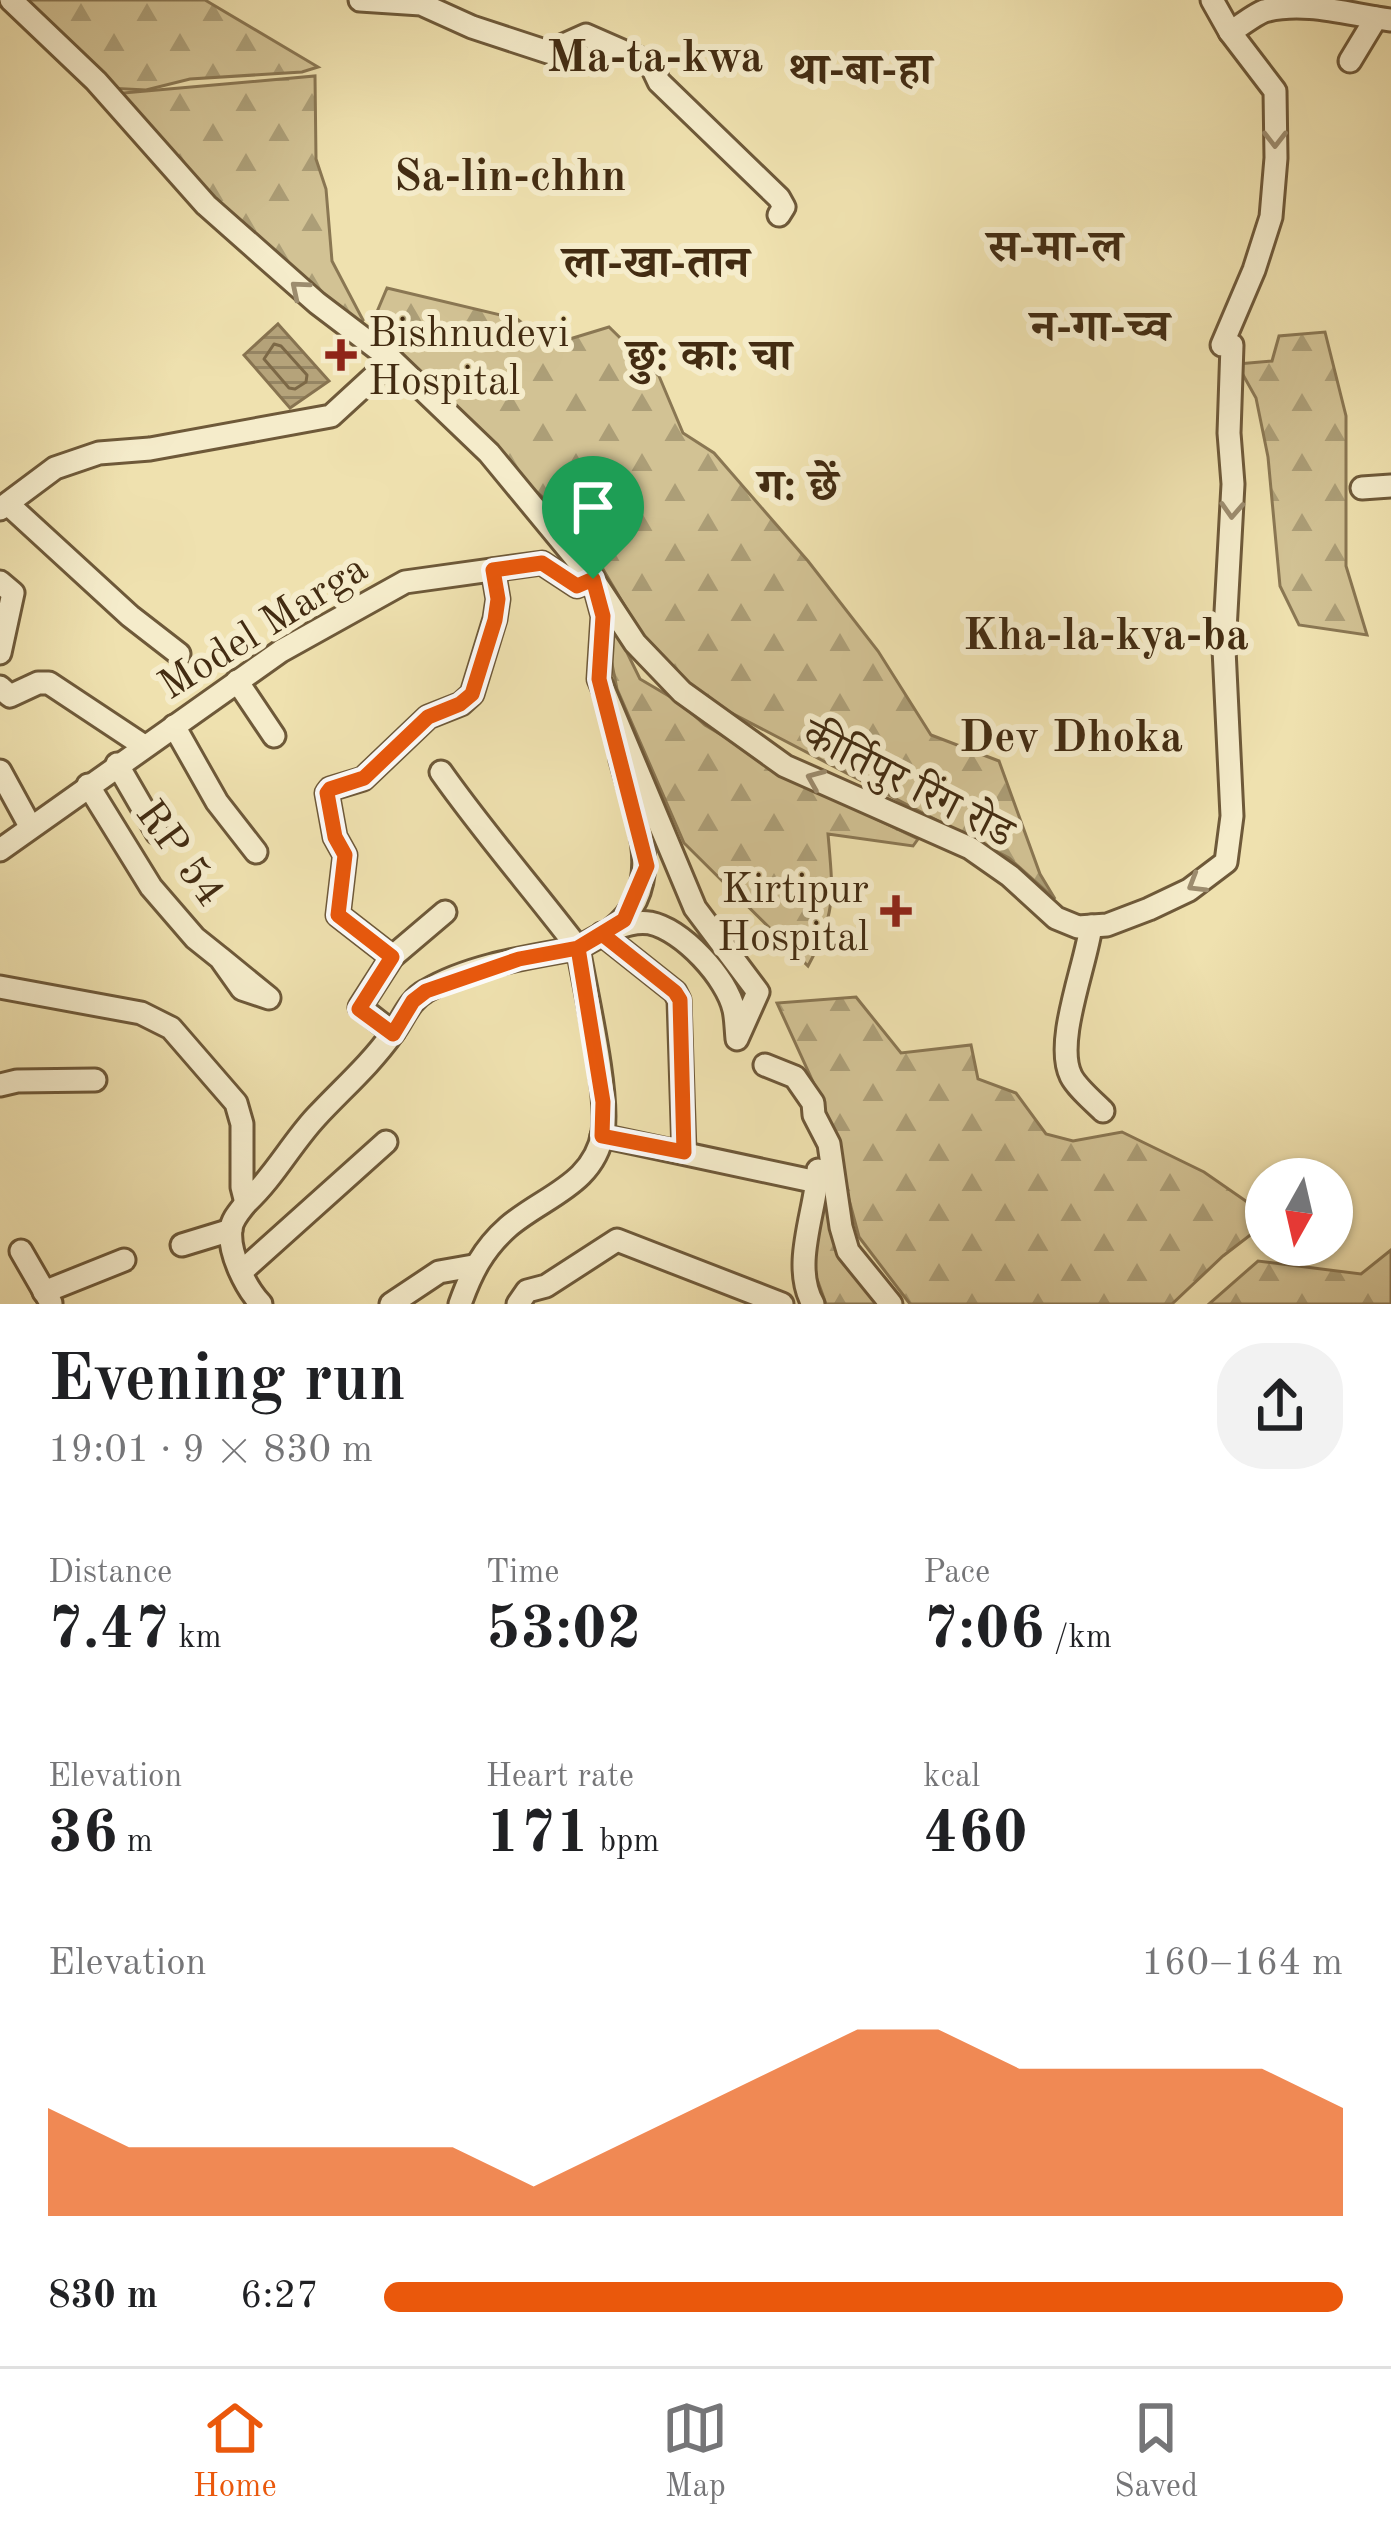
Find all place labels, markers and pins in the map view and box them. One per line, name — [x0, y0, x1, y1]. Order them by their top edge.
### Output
place label: Bishnudevi Hospital — [368, 314, 569, 404]
marker: Bishnudevi Hospital — [325, 339, 357, 371]
pin — [542, 456, 644, 579]
place label: Kirtipur Hospital — [717, 870, 869, 960]
marker: Kirtipur Hospital — [880, 895, 912, 927]

